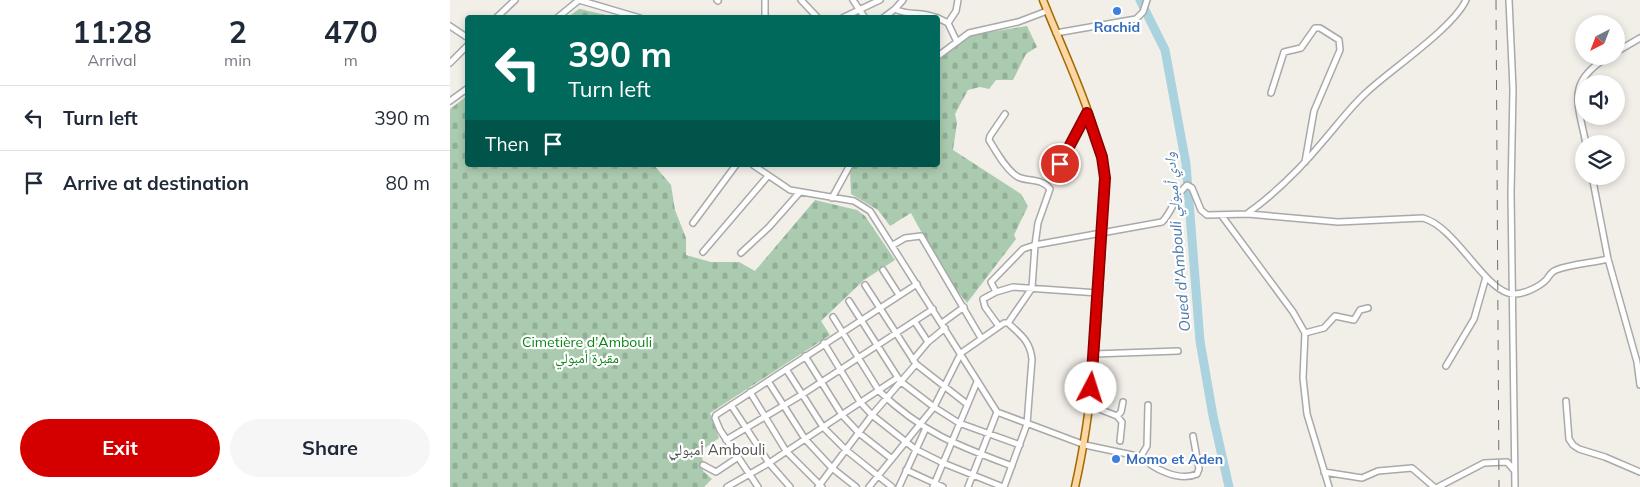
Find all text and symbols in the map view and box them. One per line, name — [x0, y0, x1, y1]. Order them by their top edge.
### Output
marker: Rachid — [1111, 5, 1123, 17]
text: 11:28 — [72, 13, 152, 51]
text: 2 — [229, 13, 247, 51]
text: 470 — [324, 13, 378, 51]
north arrow — [1575, 15, 1625, 65]
map controls — [1575, 15, 1625, 185]
place label: Rachid — [1094, 18, 1140, 36]
text: 390 m — [568, 32, 672, 76]
icon: left — [485, 35, 550, 100]
text: Arrival — [88, 50, 137, 70]
text: min — [224, 50, 251, 70]
text: m — [344, 50, 358, 70]
text: Turn left — [568, 75, 651, 103]
button: sound — [1575, 75, 1625, 125]
icon: left — [20, 104, 48, 132]
text: Turn left — [63, 106, 138, 130]
text: 390 m — [374, 106, 430, 130]
icon: arrive — [539, 130, 567, 158]
text: Then — [485, 132, 529, 156]
button: layers — [1575, 135, 1625, 185]
pin — [1039, 143, 1081, 185]
icon: arrive — [1046, 150, 1074, 178]
water label: Oued d'Ambouli وادي أمبولي — [1160, 151, 1197, 333]
icon: arrive — [20, 169, 48, 197]
text: Arrive at destination — [63, 171, 249, 195]
text: 80 m — [386, 171, 430, 195]
park label: Cimetière d'Ambouli مقبرة أمبولي — [522, 333, 652, 370]
position arrow — [1064, 361, 1116, 413]
button: Exit — [20, 419, 220, 477]
button: Share — [230, 419, 430, 477]
district label: أمبولي Ambouli — [669, 440, 765, 461]
place label: Momo et Aden — [1126, 450, 1223, 468]
marker: Momo et Aden — [1110, 453, 1122, 465]

